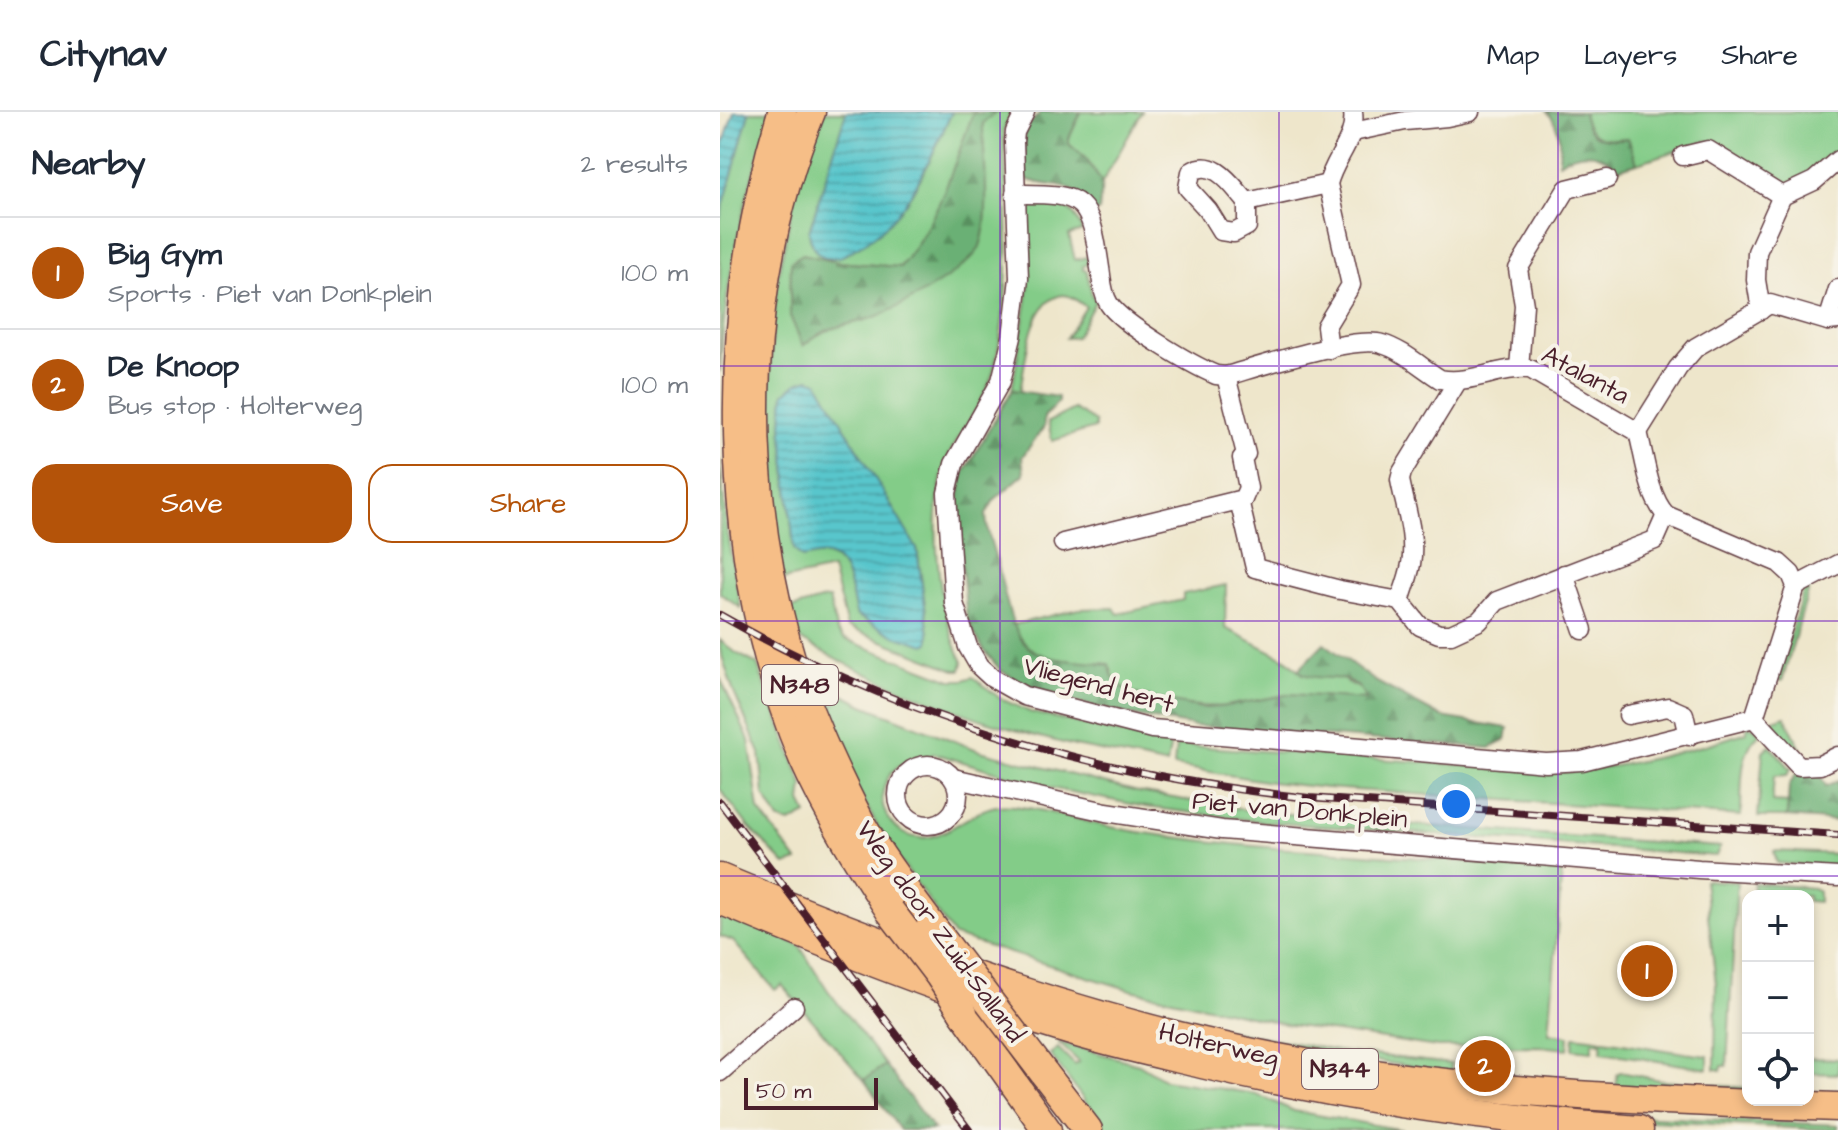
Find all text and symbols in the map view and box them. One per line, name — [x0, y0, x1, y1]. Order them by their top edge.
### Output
text: Citynav — [40, 29, 167, 81]
text: Map — [1487, 36, 1540, 75]
text: Layers — [1584, 36, 1677, 75]
text: Share — [1721, 36, 1798, 75]
text: Nearby — [32, 140, 146, 188]
text: 2 results — [580, 146, 688, 182]
text: Big Gym — [108, 234, 222, 276]
text: 1 — [56, 255, 60, 291]
text: 100 m — [621, 255, 688, 291]
text: Sports · Piet van Donkplein — [108, 276, 432, 312]
street label: Atalanta — [1535, 337, 1636, 413]
text: De Knoop — [108, 346, 239, 388]
text: 2 — [51, 367, 65, 403]
text: 100 m — [621, 367, 688, 403]
text: Bus stop · Holterweg — [108, 388, 362, 424]
button: Save — [32, 464, 352, 543]
button: Share — [368, 464, 688, 543]
street label: Vliegend hert — [1019, 648, 1178, 724]
road number: N348 — [762, 665, 838, 705]
street label: Piet van Donkplein — [1191, 783, 1409, 837]
your location — [1436, 784, 1476, 824]
street label: Weg door Zuid-Salland — [846, 813, 1033, 1051]
map controls — [1742, 890, 1814, 1106]
button: + — [1742, 890, 1814, 962]
pin: 1 — [1621, 941, 1673, 1001]
button: − — [1742, 962, 1814, 1034]
street label: Holterweg — [1155, 1014, 1282, 1078]
button: locate — [1742, 1034, 1814, 1106]
pin: 2 — [1459, 1036, 1511, 1096]
road number: N344 — [1302, 1049, 1378, 1089]
scale bar — [744, 1074, 878, 1110]
text: 50 m — [756, 1076, 811, 1107]

